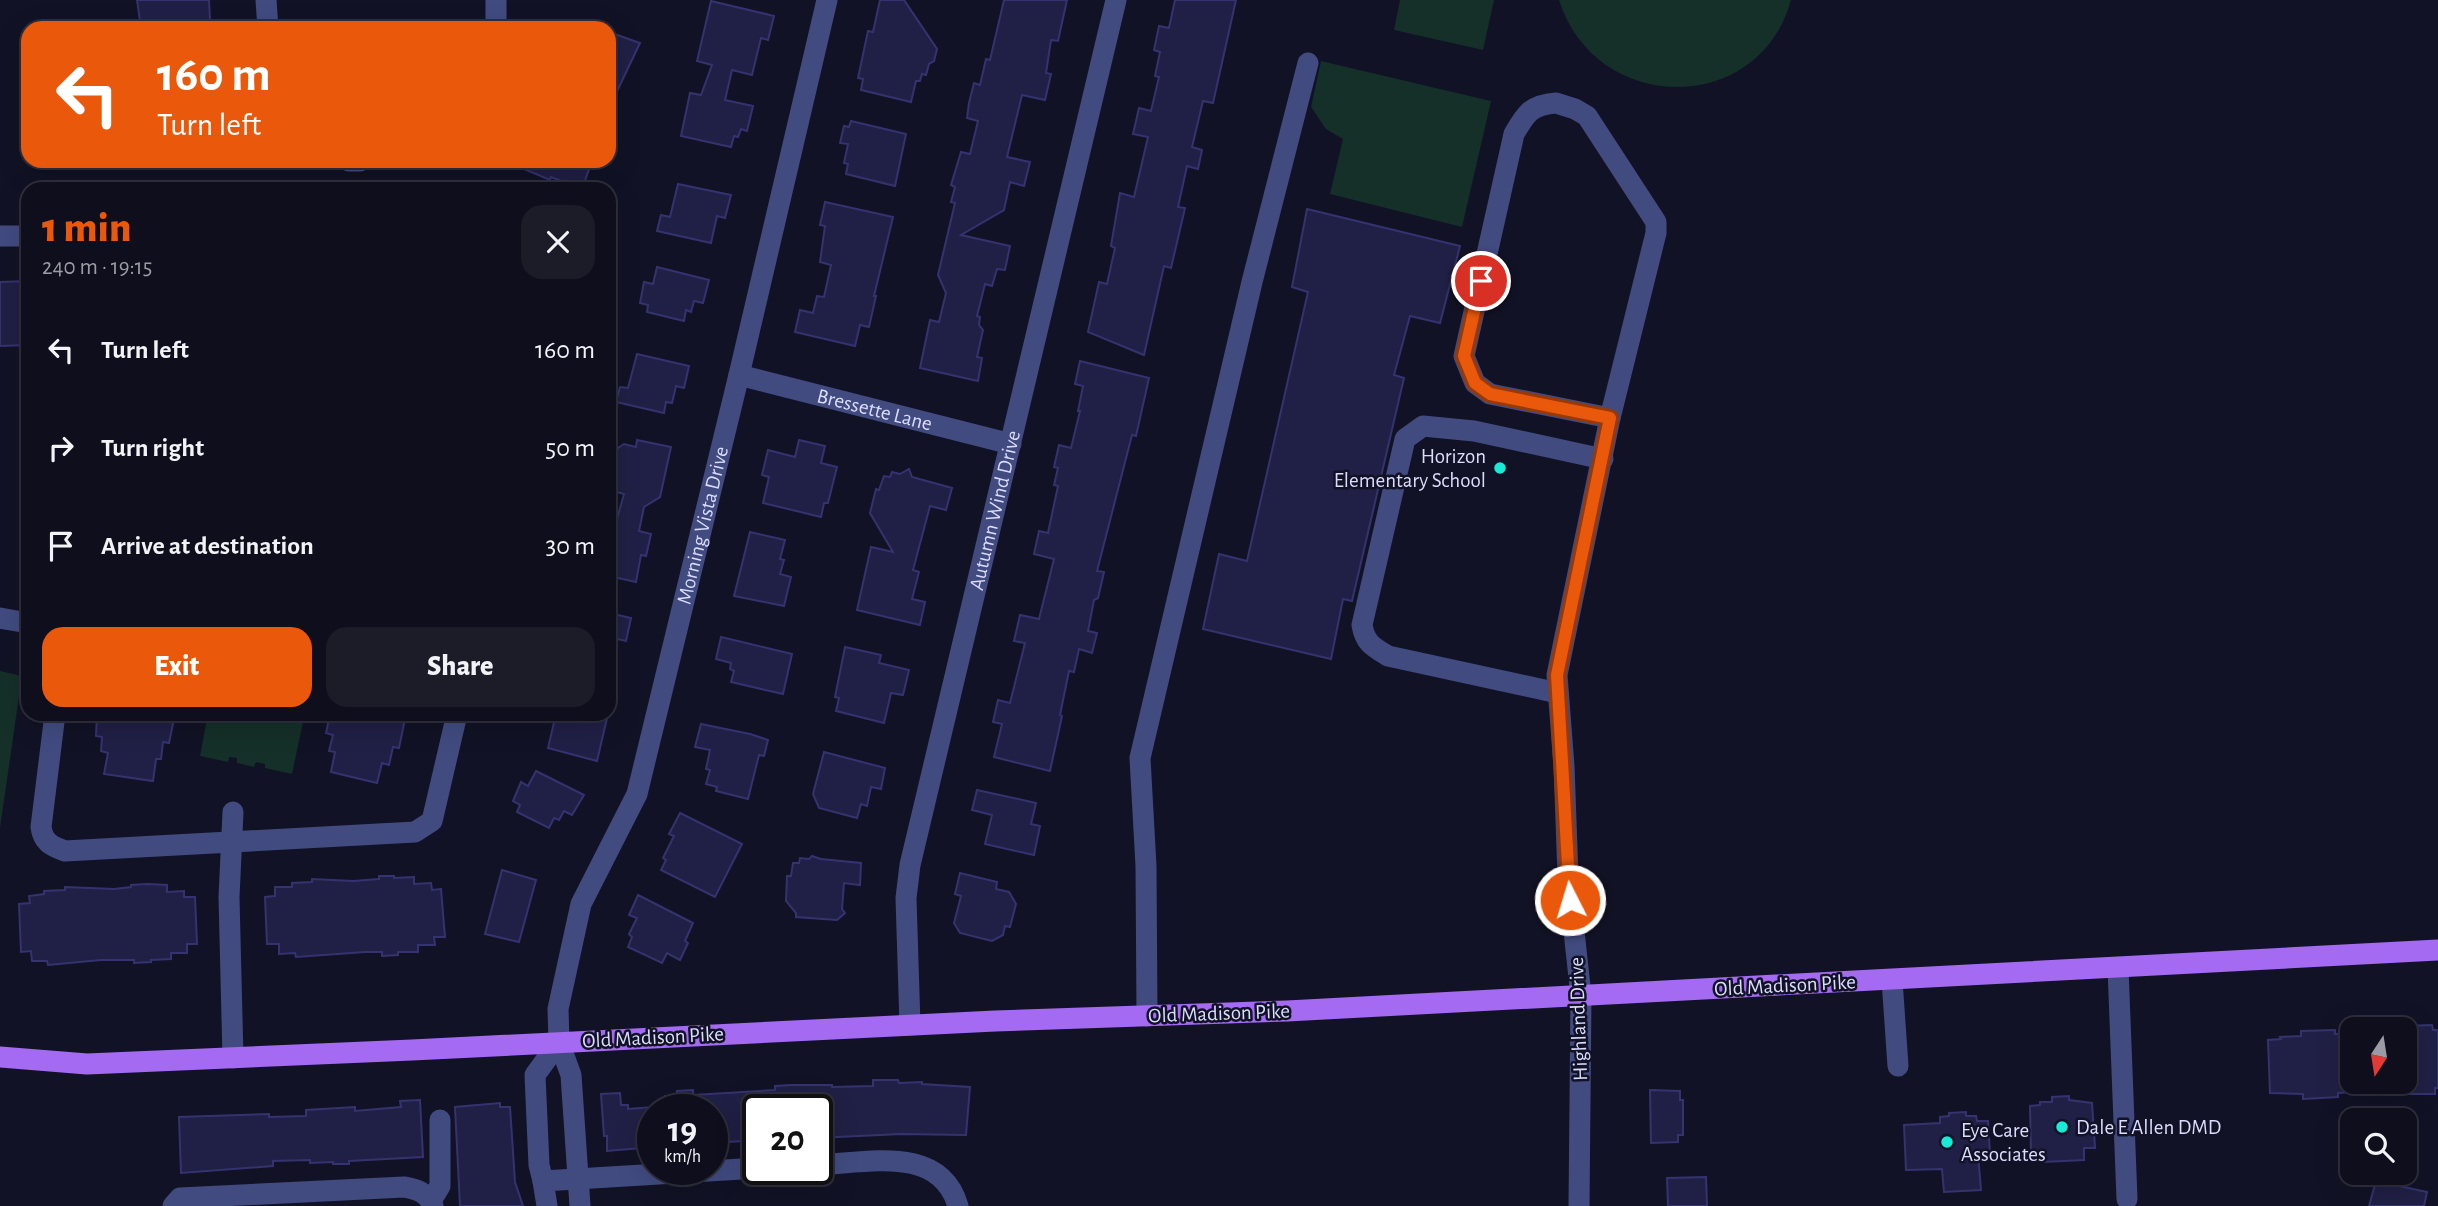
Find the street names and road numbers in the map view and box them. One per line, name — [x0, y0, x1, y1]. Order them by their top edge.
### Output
street label: Bressette Lane — [815, 385, 934, 435]
street label: Autumn Wind Drive — [966, 428, 1024, 592]
street label: Morning Vista Drive — [674, 444, 732, 606]
street label: Highland Drive — [1566, 957, 1591, 1081]
street label: Old Madison Pike — [1714, 971, 1856, 1000]
street label: Old Madison Pike — [1148, 1001, 1290, 1026]
street label: Old Madison Pike — [582, 1023, 724, 1052]

